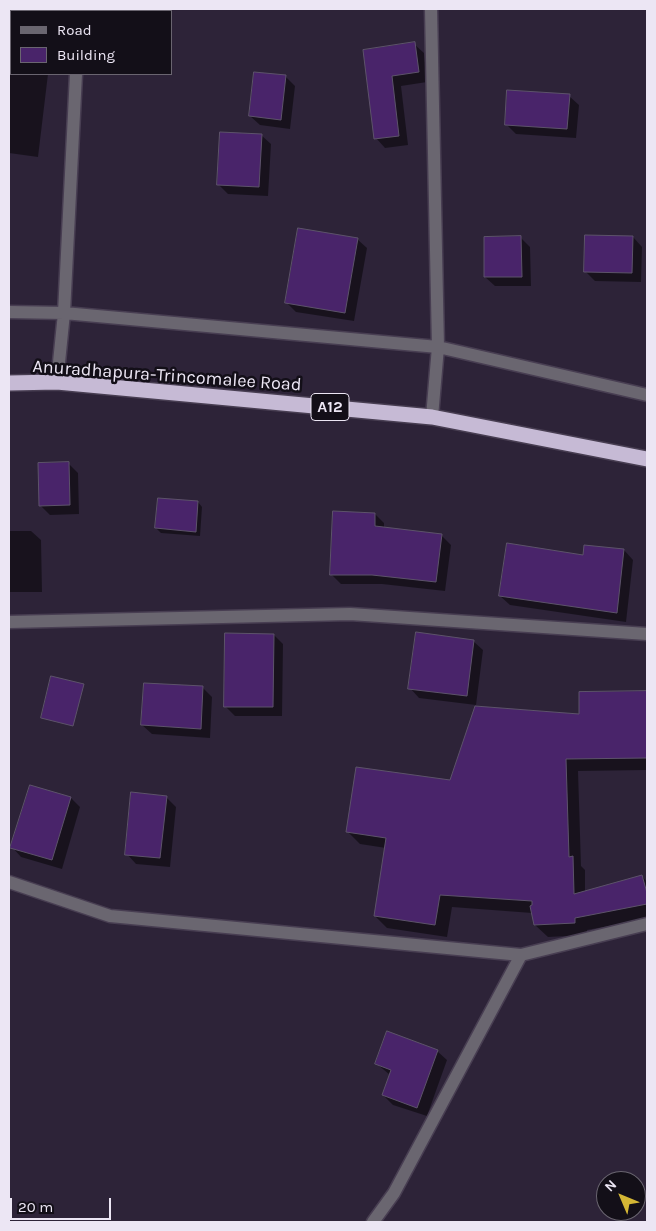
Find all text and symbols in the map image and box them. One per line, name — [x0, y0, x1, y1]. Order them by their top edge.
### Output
legend — [10, 10, 172, 75]
text: Road — [57, 21, 92, 39]
text: Building — [57, 46, 115, 64]
street label: Anuradhapura-Trincomalee Road — [32, 356, 302, 396]
road number: A12 — [311, 394, 349, 421]
north arrow — [596, 1171, 646, 1221]
text: N — [601, 1176, 620, 1195]
scale bar — [12, 1188, 114, 1220]
text: 20 m — [18, 1198, 53, 1216]

